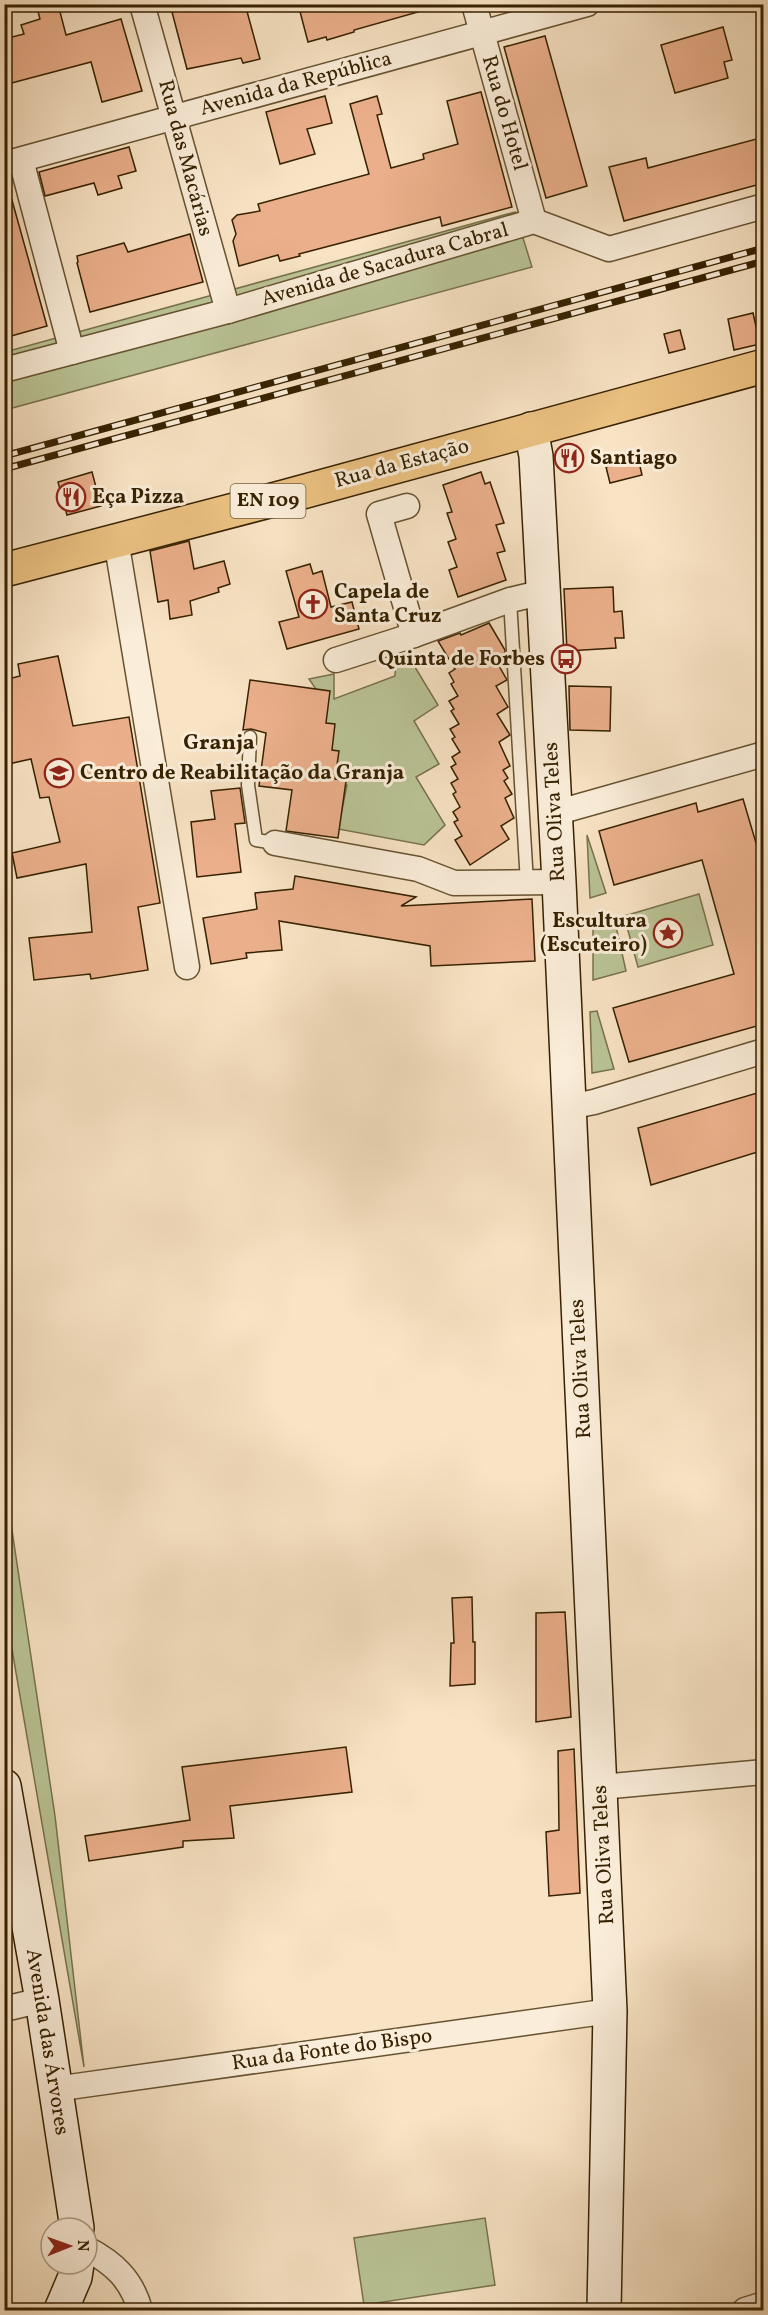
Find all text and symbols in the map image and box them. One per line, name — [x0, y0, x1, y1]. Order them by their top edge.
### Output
street label: Avenida da República — [197, 44, 395, 124]
street label: Rua do Hotel — [474, 52, 534, 174]
street label: Rua das Macárias — [150, 77, 220, 239]
street label: Avenida de Sacadura Cabral — [258, 216, 512, 314]
street label: Rua da Estação — [332, 432, 472, 496]
restaurant icon: Santiago — [553, 442, 585, 474]
place label: Santiago — [590, 444, 677, 473]
restaurant icon: Eça Pizza — [55, 481, 87, 513]
place label: Eça Pizza — [92, 483, 184, 512]
road number: EN 109 — [230, 484, 306, 518]
place label: Capela de Santa Cruz — [334, 578, 442, 631]
church icon: Capela de Santa Cruz — [297, 588, 329, 620]
bus stop icon: Quinta de Forbes — [550, 643, 582, 675]
place label: Quinta de Forbes — [378, 645, 545, 674]
district label: Granja — [183, 728, 255, 759]
street label: Rua Oliva Teles — [537, 741, 573, 883]
school or university icon: Centro de Reabilitação da Granja — [43, 757, 75, 789]
place label: Centro de Reabilitação da Granja — [80, 759, 404, 788]
place label: Escultura (Escuteiro) — [540, 907, 647, 960]
place icon: Escultura (Escuteiro) — [652, 917, 684, 949]
street label: Rua Oliva Teles — [563, 1298, 599, 1440]
street label: Rua Oliva Teles — [586, 1784, 622, 1926]
street label: Avenida das Árvores — [18, 1947, 76, 2137]
street label: Rua da Fonte do Bispo — [230, 2022, 434, 2078]
north arrow — [39, 2216, 99, 2276]
text: N — [71, 2240, 93, 2252]

